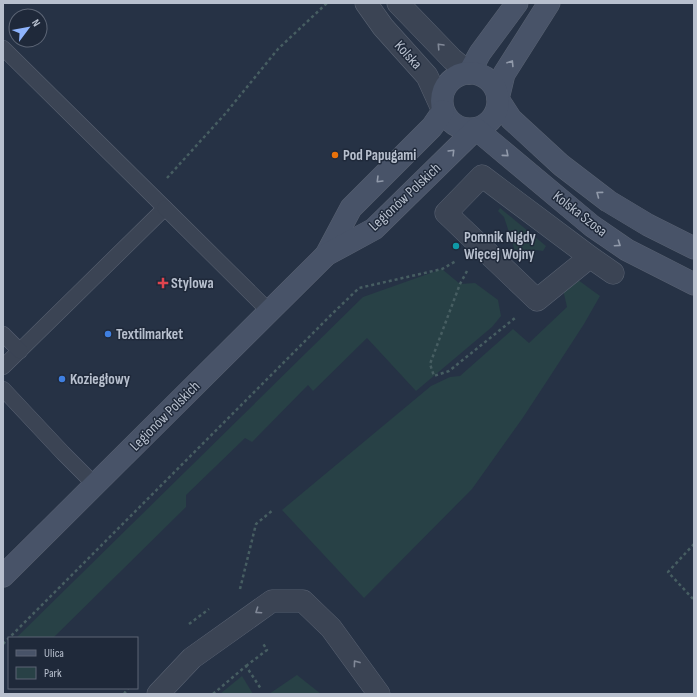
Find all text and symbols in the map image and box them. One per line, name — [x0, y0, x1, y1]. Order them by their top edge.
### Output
north arrow — [8, 8, 48, 48]
text: N — [29, 17, 43, 29]
street label: Kolska — [390, 37, 426, 74]
one-way arrow — [437, 43, 445, 51]
one-way arrow — [507, 60, 514, 67]
place label: Pod Papugami — [343, 146, 416, 165]
one-way arrow — [447, 149, 455, 157]
marker: Pod Papugami — [330, 150, 340, 160]
one-way arrow — [501, 150, 508, 157]
street label: Legionów Polskich — [365, 159, 445, 235]
one-way arrow — [376, 175, 384, 183]
street label: Kolska Szosa — [549, 187, 611, 241]
one-way arrow — [597, 192, 604, 199]
place label: Pomnik Nigdy Więcej Wojny — [464, 228, 536, 264]
one-way arrow — [614, 239, 621, 247]
marker: Pomnik Nigdy Więcej Wojny — [451, 241, 461, 251]
place label: Stylowa — [171, 274, 214, 293]
marker: Stylowa — [158, 278, 168, 288]
place label: Textilmarket — [116, 325, 183, 344]
marker: Textilmarket — [103, 329, 113, 339]
place label: Koziegłowy — [70, 370, 131, 389]
marker: Koziegłowy — [57, 374, 67, 384]
street label: Legionów Polskich — [126, 377, 204, 455]
one-way arrow — [255, 606, 262, 613]
legend — [8, 637, 138, 689]
text: Ulica — [44, 646, 64, 661]
one-way arrow — [354, 660, 361, 667]
text: Park — [44, 666, 62, 681]

